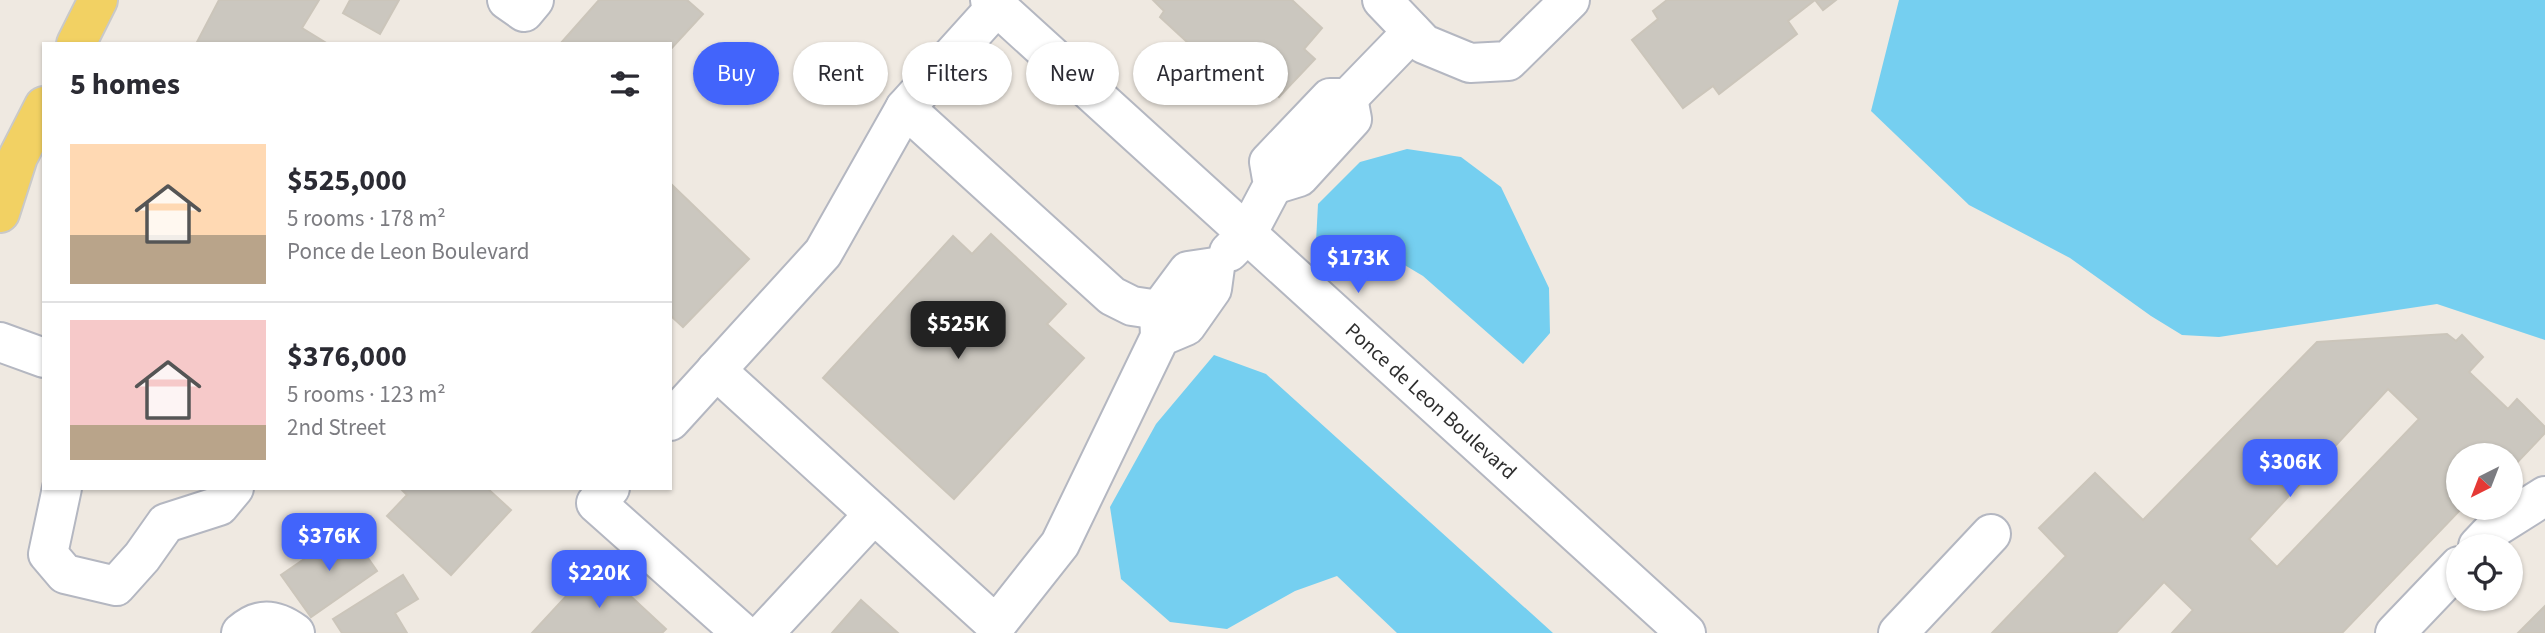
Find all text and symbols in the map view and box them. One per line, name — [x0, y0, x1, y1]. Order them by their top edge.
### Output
chip: Buy — [693, 42, 779, 105]
chip: Rent — [793, 42, 888, 105]
chip: Filters — [902, 42, 1012, 105]
chip: New — [1026, 42, 1119, 105]
chip: Apartment — [1133, 42, 1288, 105]
text: 5 homes — [70, 63, 180, 106]
icon: filters — [606, 65, 644, 103]
text: $525,000 — [287, 159, 407, 202]
icon: home — [126, 172, 210, 256]
text: 5 rooms · 178 m² — [287, 202, 446, 235]
text: Ponce de Leon Boulevard — [287, 235, 530, 268]
pin: $173K — [1309, 236, 1407, 295]
text: $173K — [1327, 241, 1389, 274]
pin: $525K — [909, 302, 1007, 361]
text: $525K — [927, 307, 989, 340]
street label: Ponce de Leon Boulevard — [1339, 316, 1523, 486]
text: $376,000 — [287, 335, 407, 378]
icon: home — [126, 348, 210, 432]
text: 5 rooms · 123 m² — [287, 378, 446, 411]
text: 2nd Street — [287, 411, 386, 444]
pin: $306K — [2241, 440, 2339, 499]
north arrow — [2446, 443, 2524, 520]
map controls — [2446, 443, 2523, 611]
text: $306K — [2259, 445, 2321, 478]
pin: $376K — [280, 514, 378, 573]
text: $376K — [298, 519, 360, 552]
button: locate — [2446, 534, 2523, 611]
pin: $220K — [550, 550, 648, 610]
text: $220K — [568, 556, 630, 589]

